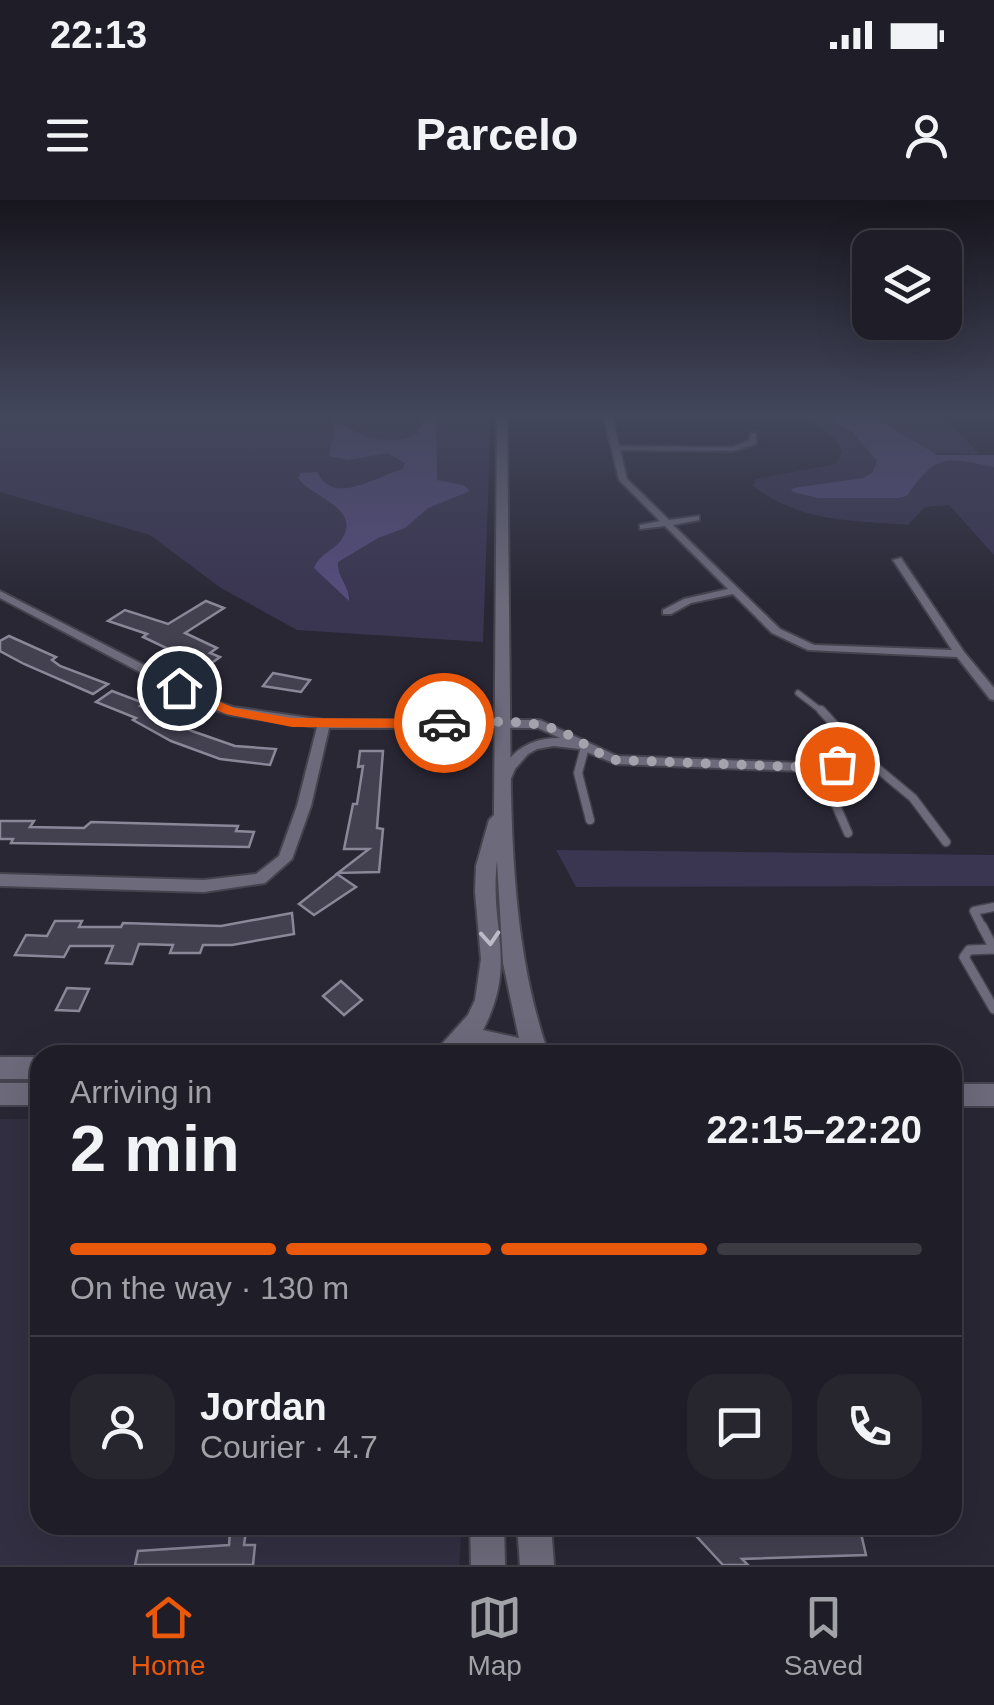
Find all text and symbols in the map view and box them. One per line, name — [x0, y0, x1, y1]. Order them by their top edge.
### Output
text: 22:13 — [50, 14, 147, 56]
icon: menu — [40, 108, 95, 163]
icon: person — [899, 108, 954, 163]
text: Parcelo — [416, 109, 578, 160]
map controls — [852, 230, 962, 340]
button: layers — [852, 230, 962, 340]
pin — [137, 646, 222, 731]
icon: home — [152, 661, 207, 716]
courier — [394, 673, 494, 773]
icon: car — [417, 696, 472, 751]
pin — [795, 722, 880, 807]
icon: bag — [810, 737, 865, 792]
one-way arrow — [479, 931, 500, 947]
text: Arriving in — [70, 1074, 212, 1110]
text: 22:15–22:20 — [706, 1109, 922, 1151]
text: 2 min — [70, 1112, 240, 1185]
text: On the way · 130 m — [70, 1270, 349, 1306]
button: person — [70, 1374, 175, 1479]
button: chat — [687, 1374, 792, 1479]
button: phone — [817, 1374, 922, 1479]
text: Jordan — [200, 1386, 327, 1428]
text: Courier · 4.7 — [200, 1429, 378, 1465]
tab: Home — [131, 1590, 206, 1682]
tab: Map — [467, 1590, 522, 1682]
tab: Saved — [784, 1590, 863, 1682]

